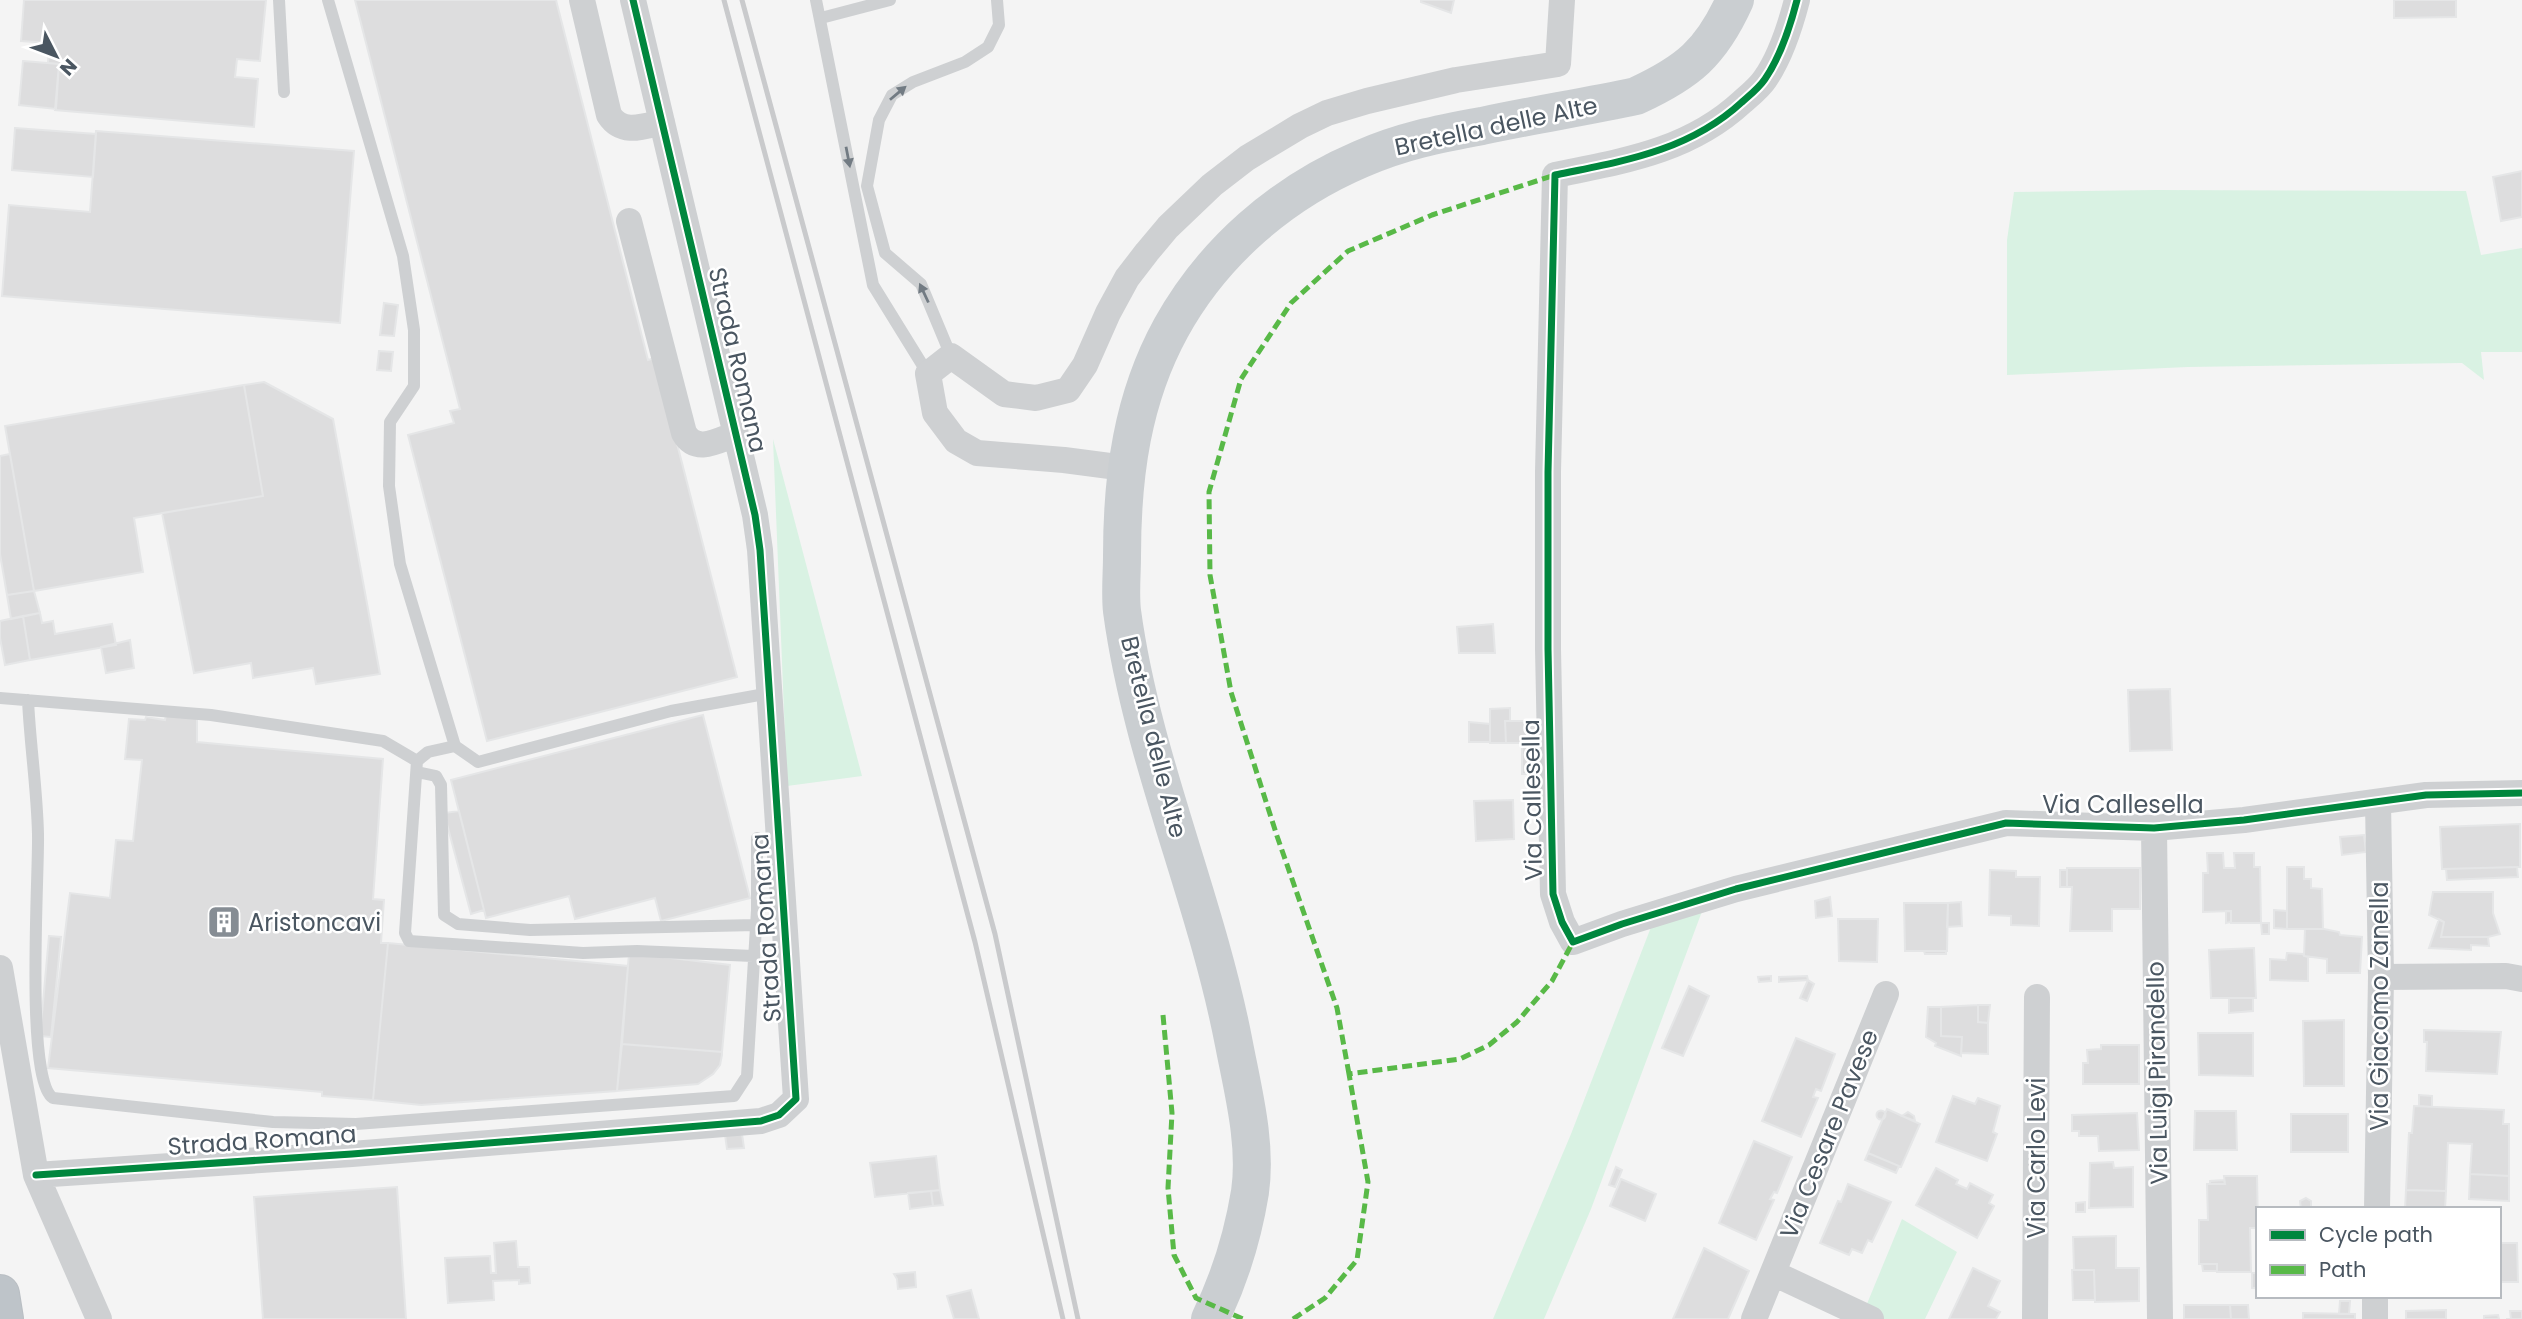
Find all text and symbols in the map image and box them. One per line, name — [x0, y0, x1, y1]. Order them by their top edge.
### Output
north arrow — [21, 21, 91, 91]
text: N — [53, 53, 83, 81]
one-way arrow — [889, 86, 907, 101]
street label: Bretella delle Alte — [1392, 88, 1600, 164]
one-way arrow — [843, 146, 854, 168]
street label: Strada Romana — [701, 264, 775, 456]
one-way arrow — [918, 283, 930, 303]
street label: Bretella delle Alte — [1113, 633, 1195, 841]
street label: Via Callesella — [1514, 719, 1550, 881]
street label: Via Callesella — [2042, 788, 2204, 821]
street label: Strada Romana — [743, 832, 789, 1024]
street label: Via Giacomo Zanella — [2363, 881, 2396, 1131]
building icon: Aristoncavi — [205, 903, 243, 941]
place label: Aristoncavi — [248, 906, 381, 939]
street label: Via Luigi Pirandello — [2139, 961, 2175, 1185]
street label: Via Cesare Pavese — [1772, 1024, 1886, 1244]
street label: Via Carlo Levi — [2020, 1078, 2053, 1238]
street label: Strada Romana — [166, 1117, 358, 1163]
legend — [2256, 1207, 2501, 1298]
text: Cycle path — [2319, 1220, 2433, 1249]
text: Path — [2319, 1255, 2366, 1284]

